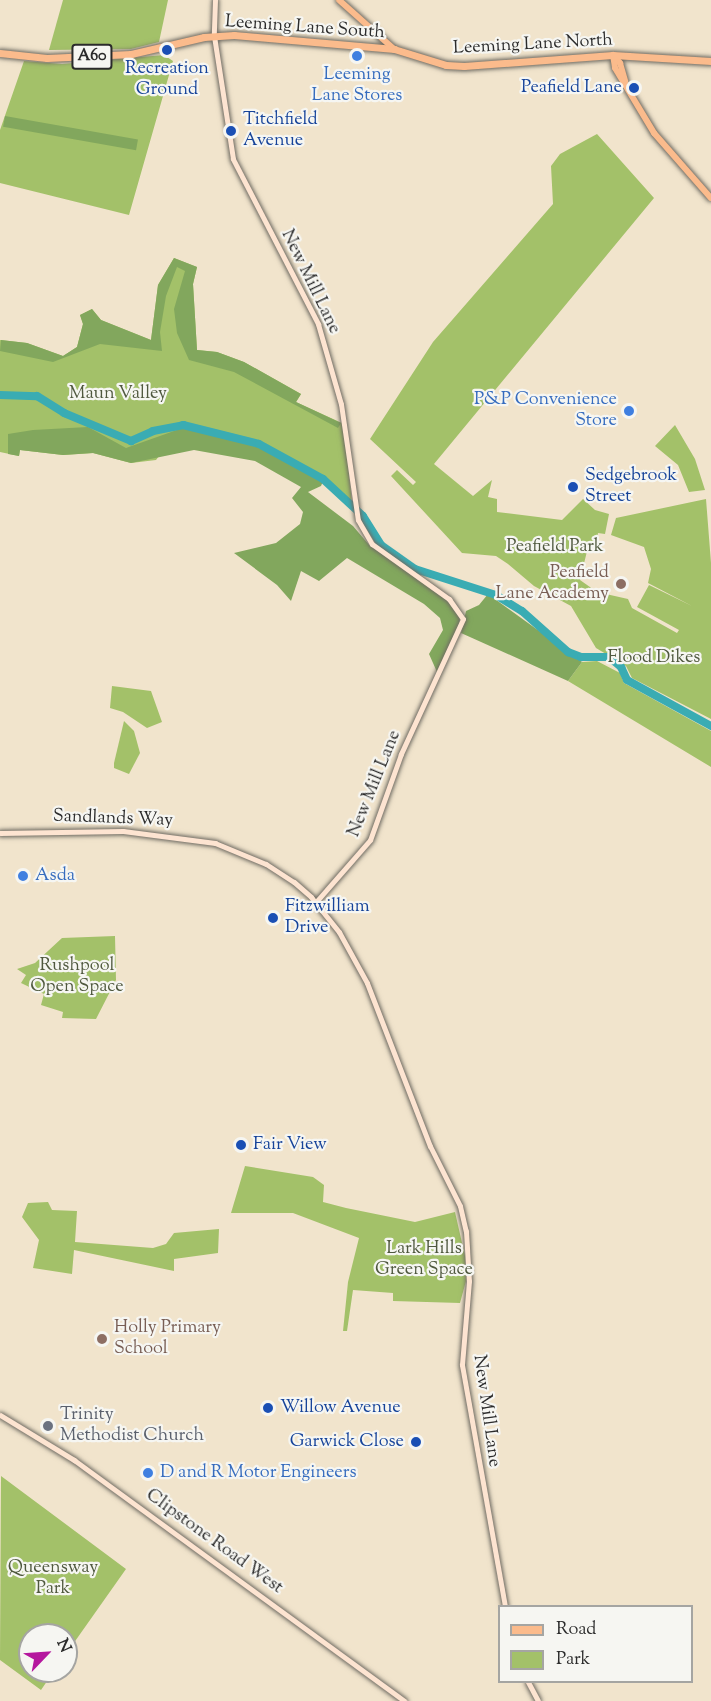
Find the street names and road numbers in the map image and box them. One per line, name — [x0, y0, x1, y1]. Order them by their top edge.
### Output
street label: Leeming Lane South — [224, 12, 386, 44]
street label: Leeming Lane North — [453, 30, 613, 60]
road number: A60 — [71, 44, 113, 70]
street label: New Mill Lane — [276, 226, 344, 338]
street label: New Mill Lane — [344, 728, 406, 840]
street label: Sandlands Way — [52, 806, 174, 832]
street label: New Mill Lane — [467, 1354, 505, 1468]
street label: Clipstone Road West — [141, 1485, 287, 1599]

